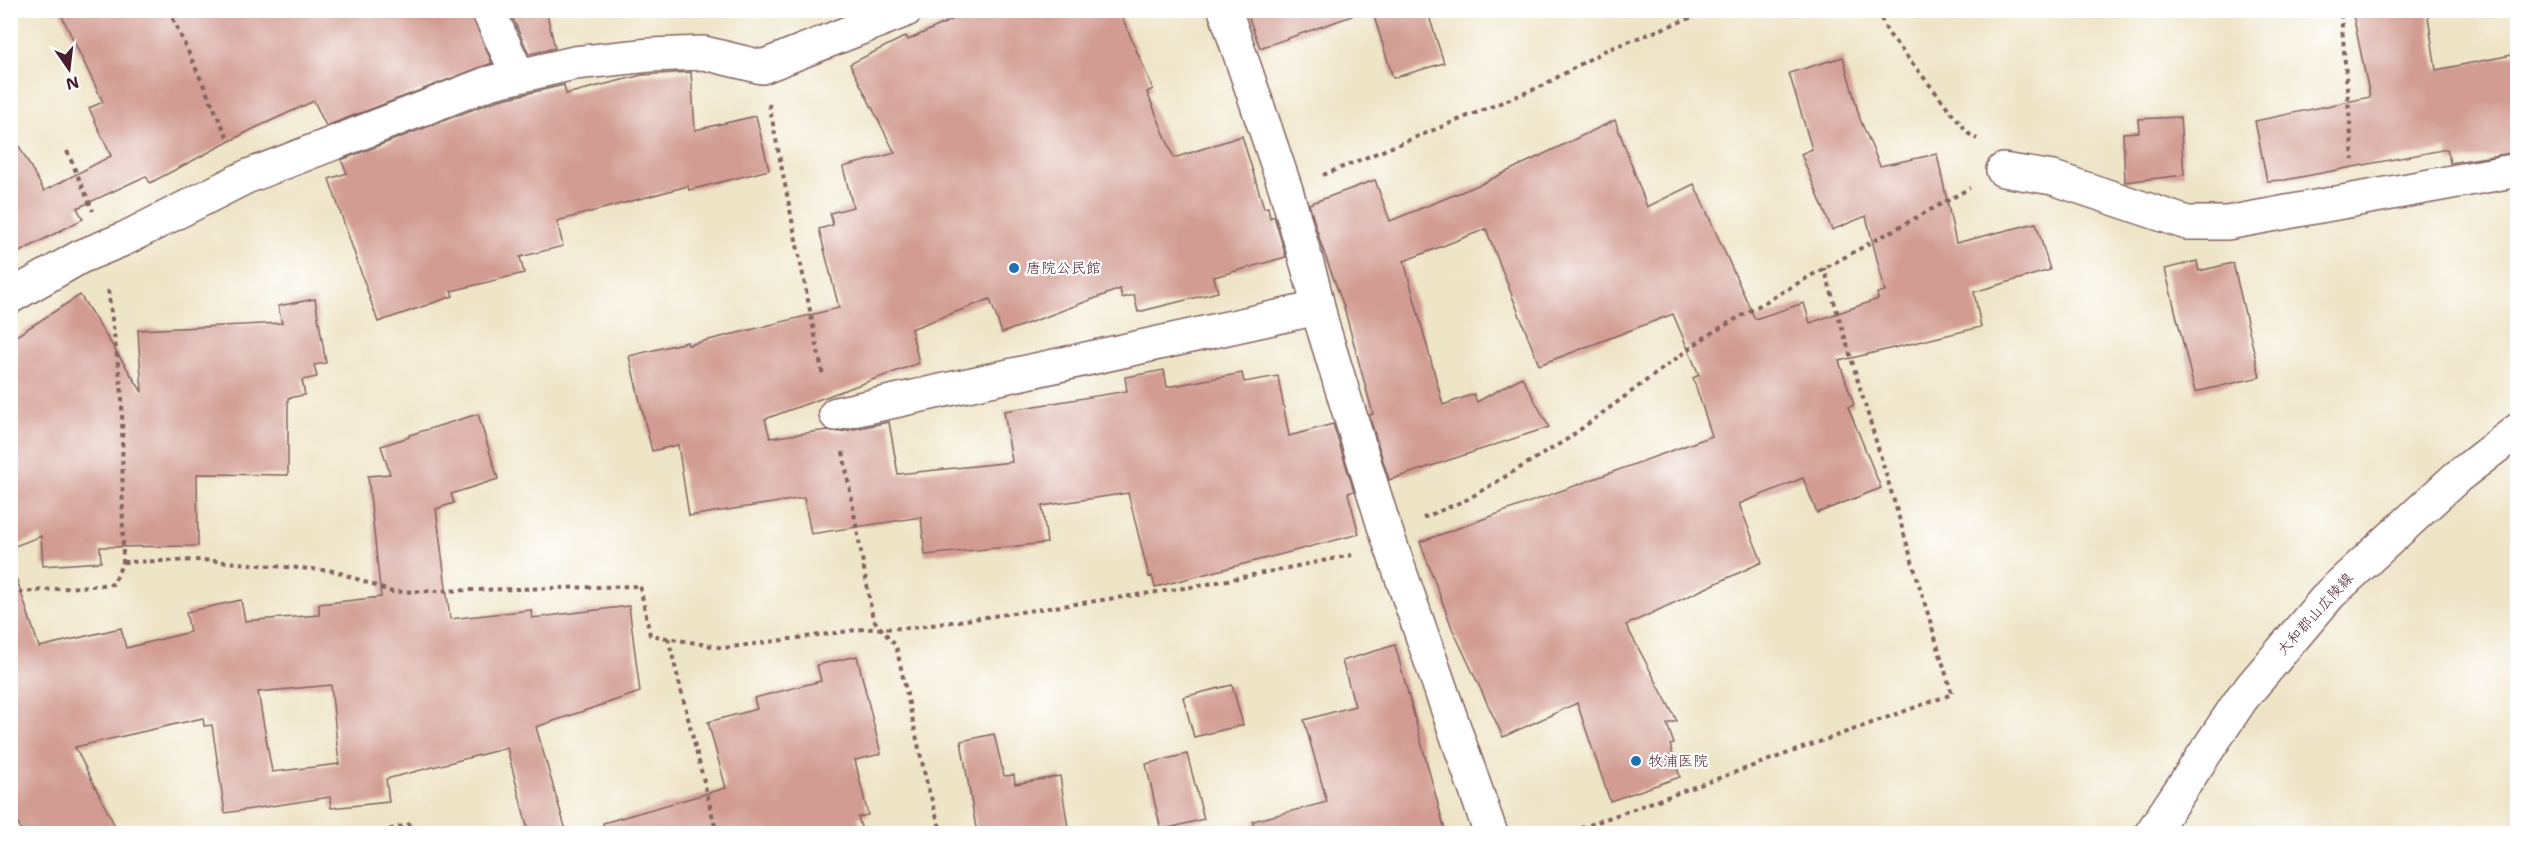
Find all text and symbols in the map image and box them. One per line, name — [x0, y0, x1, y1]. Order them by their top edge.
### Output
north arrow — [39, 39, 99, 99]
text: N — [64, 71, 81, 95]
place label: 唐院公民館 — [1026, 258, 1101, 278]
marker: 唐院公民館 — [1007, 261, 1021, 275]
street label: 大和郡山広陵線 — [2272, 568, 2358, 660]
place label: 牧浦医院 — [1648, 751, 1708, 771]
marker: 牧浦医院 — [1629, 754, 1643, 768]

